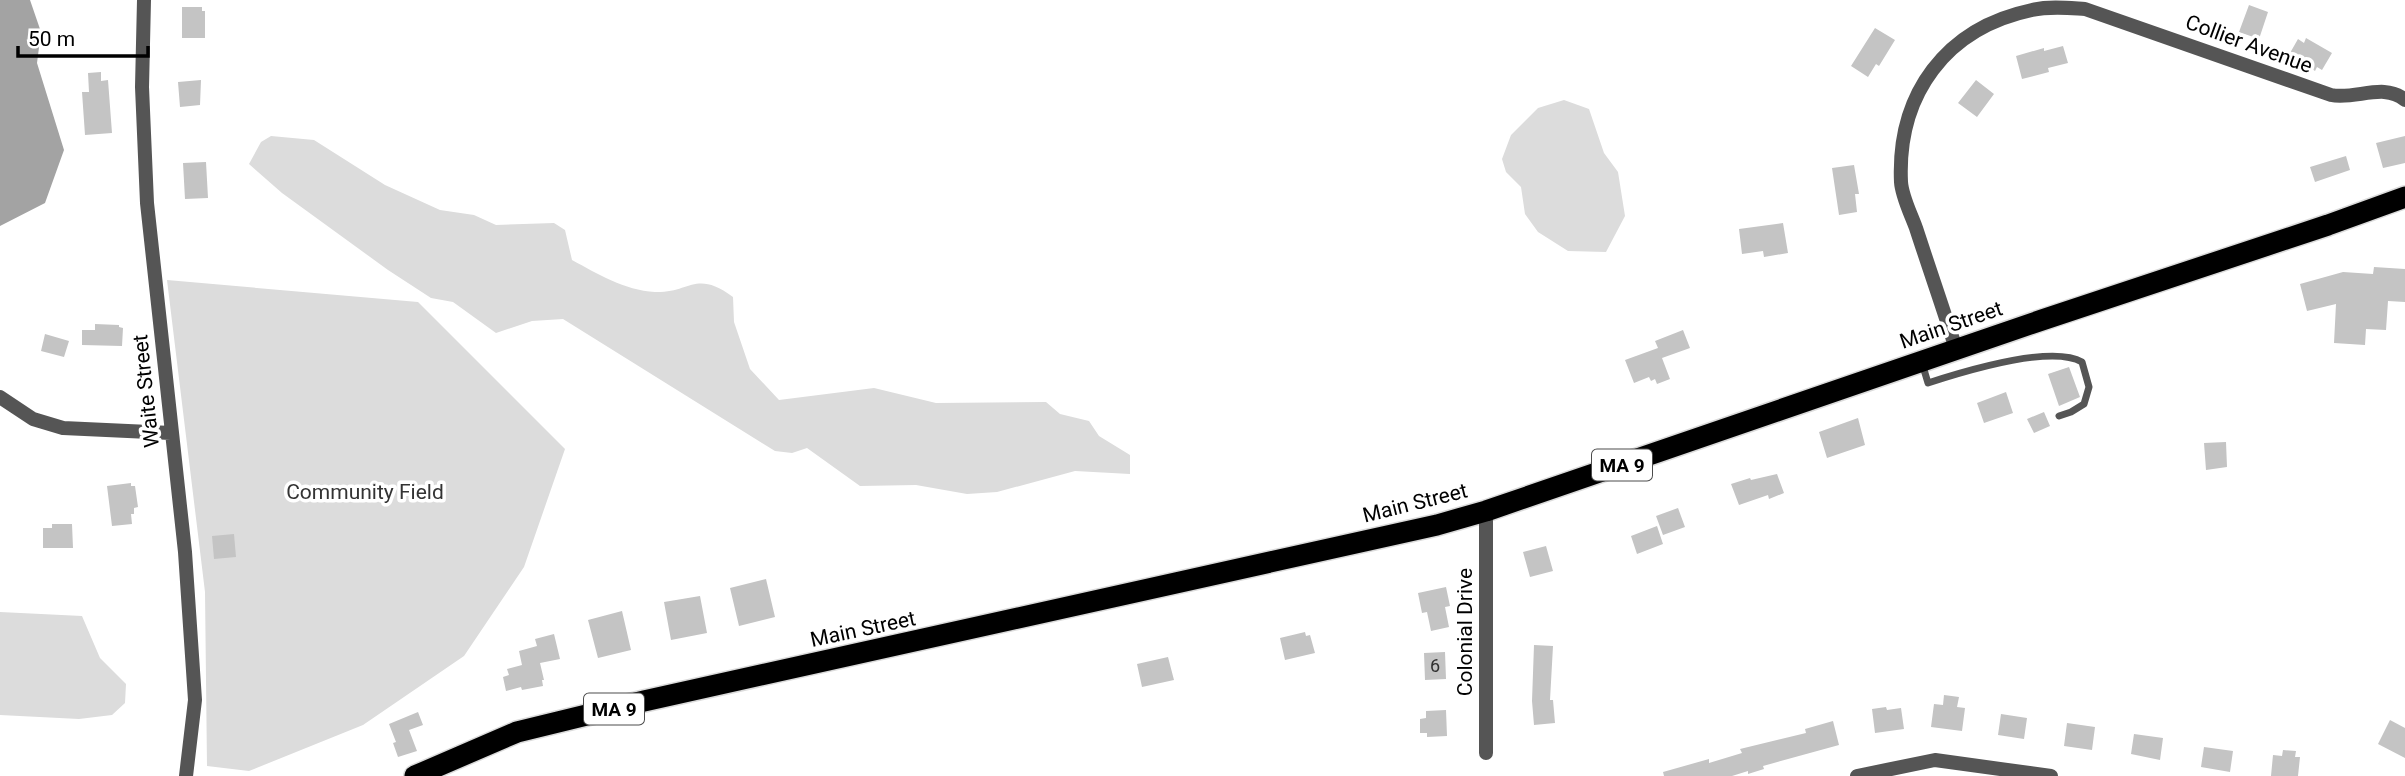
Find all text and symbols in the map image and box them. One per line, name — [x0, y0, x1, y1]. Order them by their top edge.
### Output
street label: Collier Avenue — [2182, 10, 2316, 78]
scale bar — [18, 14, 147, 58]
text: 50 m — [28, 27, 75, 51]
street label: Main Street — [1896, 296, 2006, 354]
street label: Waite Street — [128, 333, 164, 449]
road number: MA 9 — [1592, 450, 1652, 480]
street label: Main Street — [1360, 478, 1470, 528]
park label: Community Field — [286, 480, 444, 504]
street label: Colonial Drive — [1453, 568, 1477, 696]
street label: Main Street — [808, 606, 918, 652]
house number: 6 — [1430, 655, 1440, 676]
road number: MA 9 — [584, 694, 644, 724]

